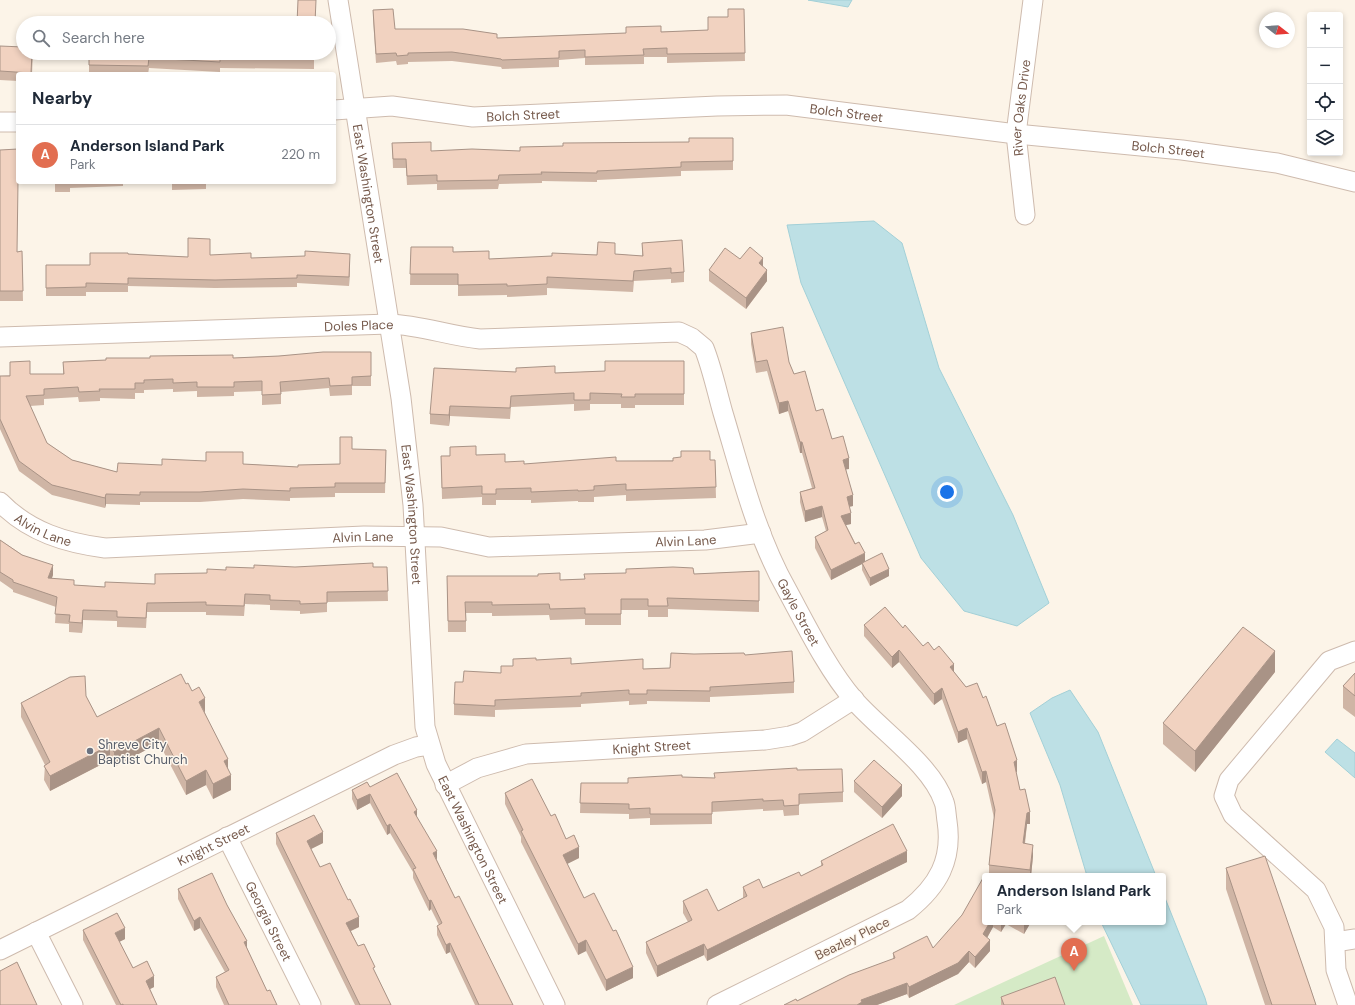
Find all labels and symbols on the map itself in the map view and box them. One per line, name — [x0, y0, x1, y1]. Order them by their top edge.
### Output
north arrow — [1259, 12, 1295, 48]
street label: River Oaks Drive — [1008, 58, 1034, 157]
street label: Bolch Street — [809, 100, 884, 126]
street label: Bolch Street — [486, 105, 560, 125]
street label: East Washington Street — [349, 123, 388, 264]
street label: Bolch Street — [1131, 137, 1206, 162]
street label: Doles Place — [324, 316, 394, 335]
street label: East Washington Street — [397, 444, 425, 585]
your location — [937, 482, 957, 502]
street label: Alvin Lane — [11, 510, 73, 550]
street label: Alvin Lane — [332, 528, 393, 546]
street label: Alvin Lane — [655, 531, 717, 551]
street label: Gayle Street — [773, 575, 824, 649]
place label: Shreve City Baptist Church — [98, 736, 188, 768]
street label: Knight Street — [612, 736, 691, 758]
marker: Shreve City Baptist Church — [85, 746, 95, 756]
street label: East Washington Street — [434, 773, 512, 907]
street label: Knight Street — [175, 820, 252, 870]
street label: Georgia Street — [241, 878, 296, 964]
street label: Beazley Place — [812, 913, 892, 964]
pin: A — [1061, 938, 1087, 971]

